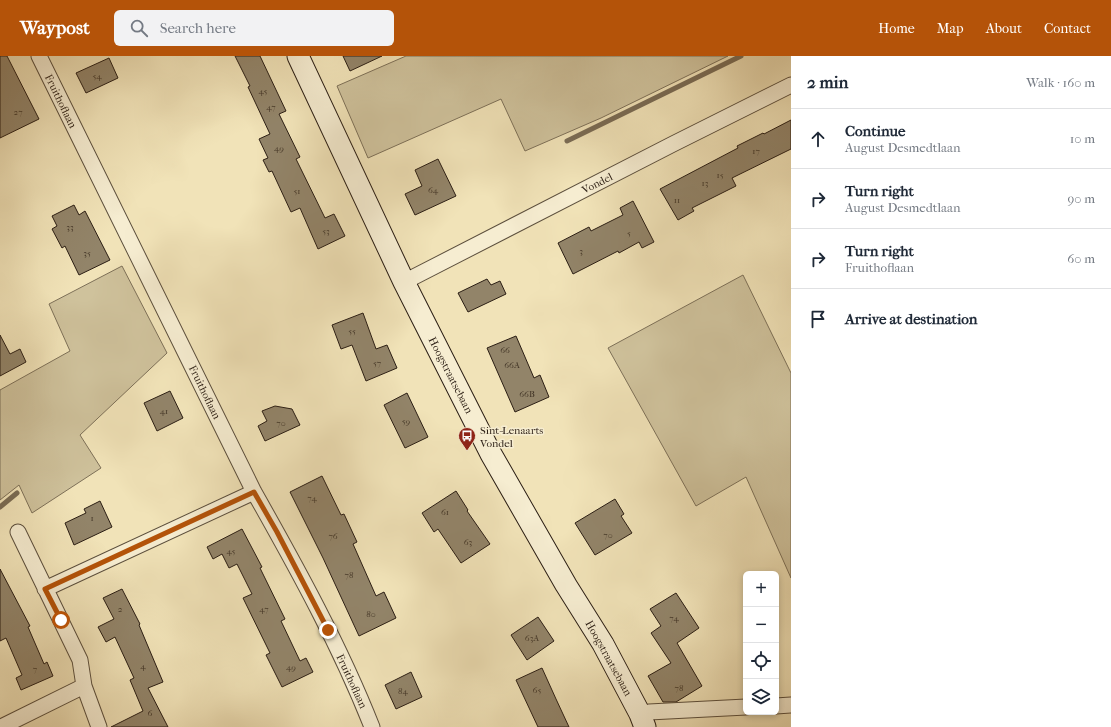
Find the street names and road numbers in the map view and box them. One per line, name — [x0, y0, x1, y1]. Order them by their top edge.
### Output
street label: Fruithoflaan — [42, 72, 79, 131]
street label: Vondel — [579, 170, 615, 197]
street label: Hoogstraatsebaan — [426, 335, 476, 416]
street label: Fruithoflaan — [186, 363, 223, 422]
street label: Hoogstraatsebaan — [582, 618, 635, 699]
street label: Fruithoflaan — [333, 652, 370, 711]

